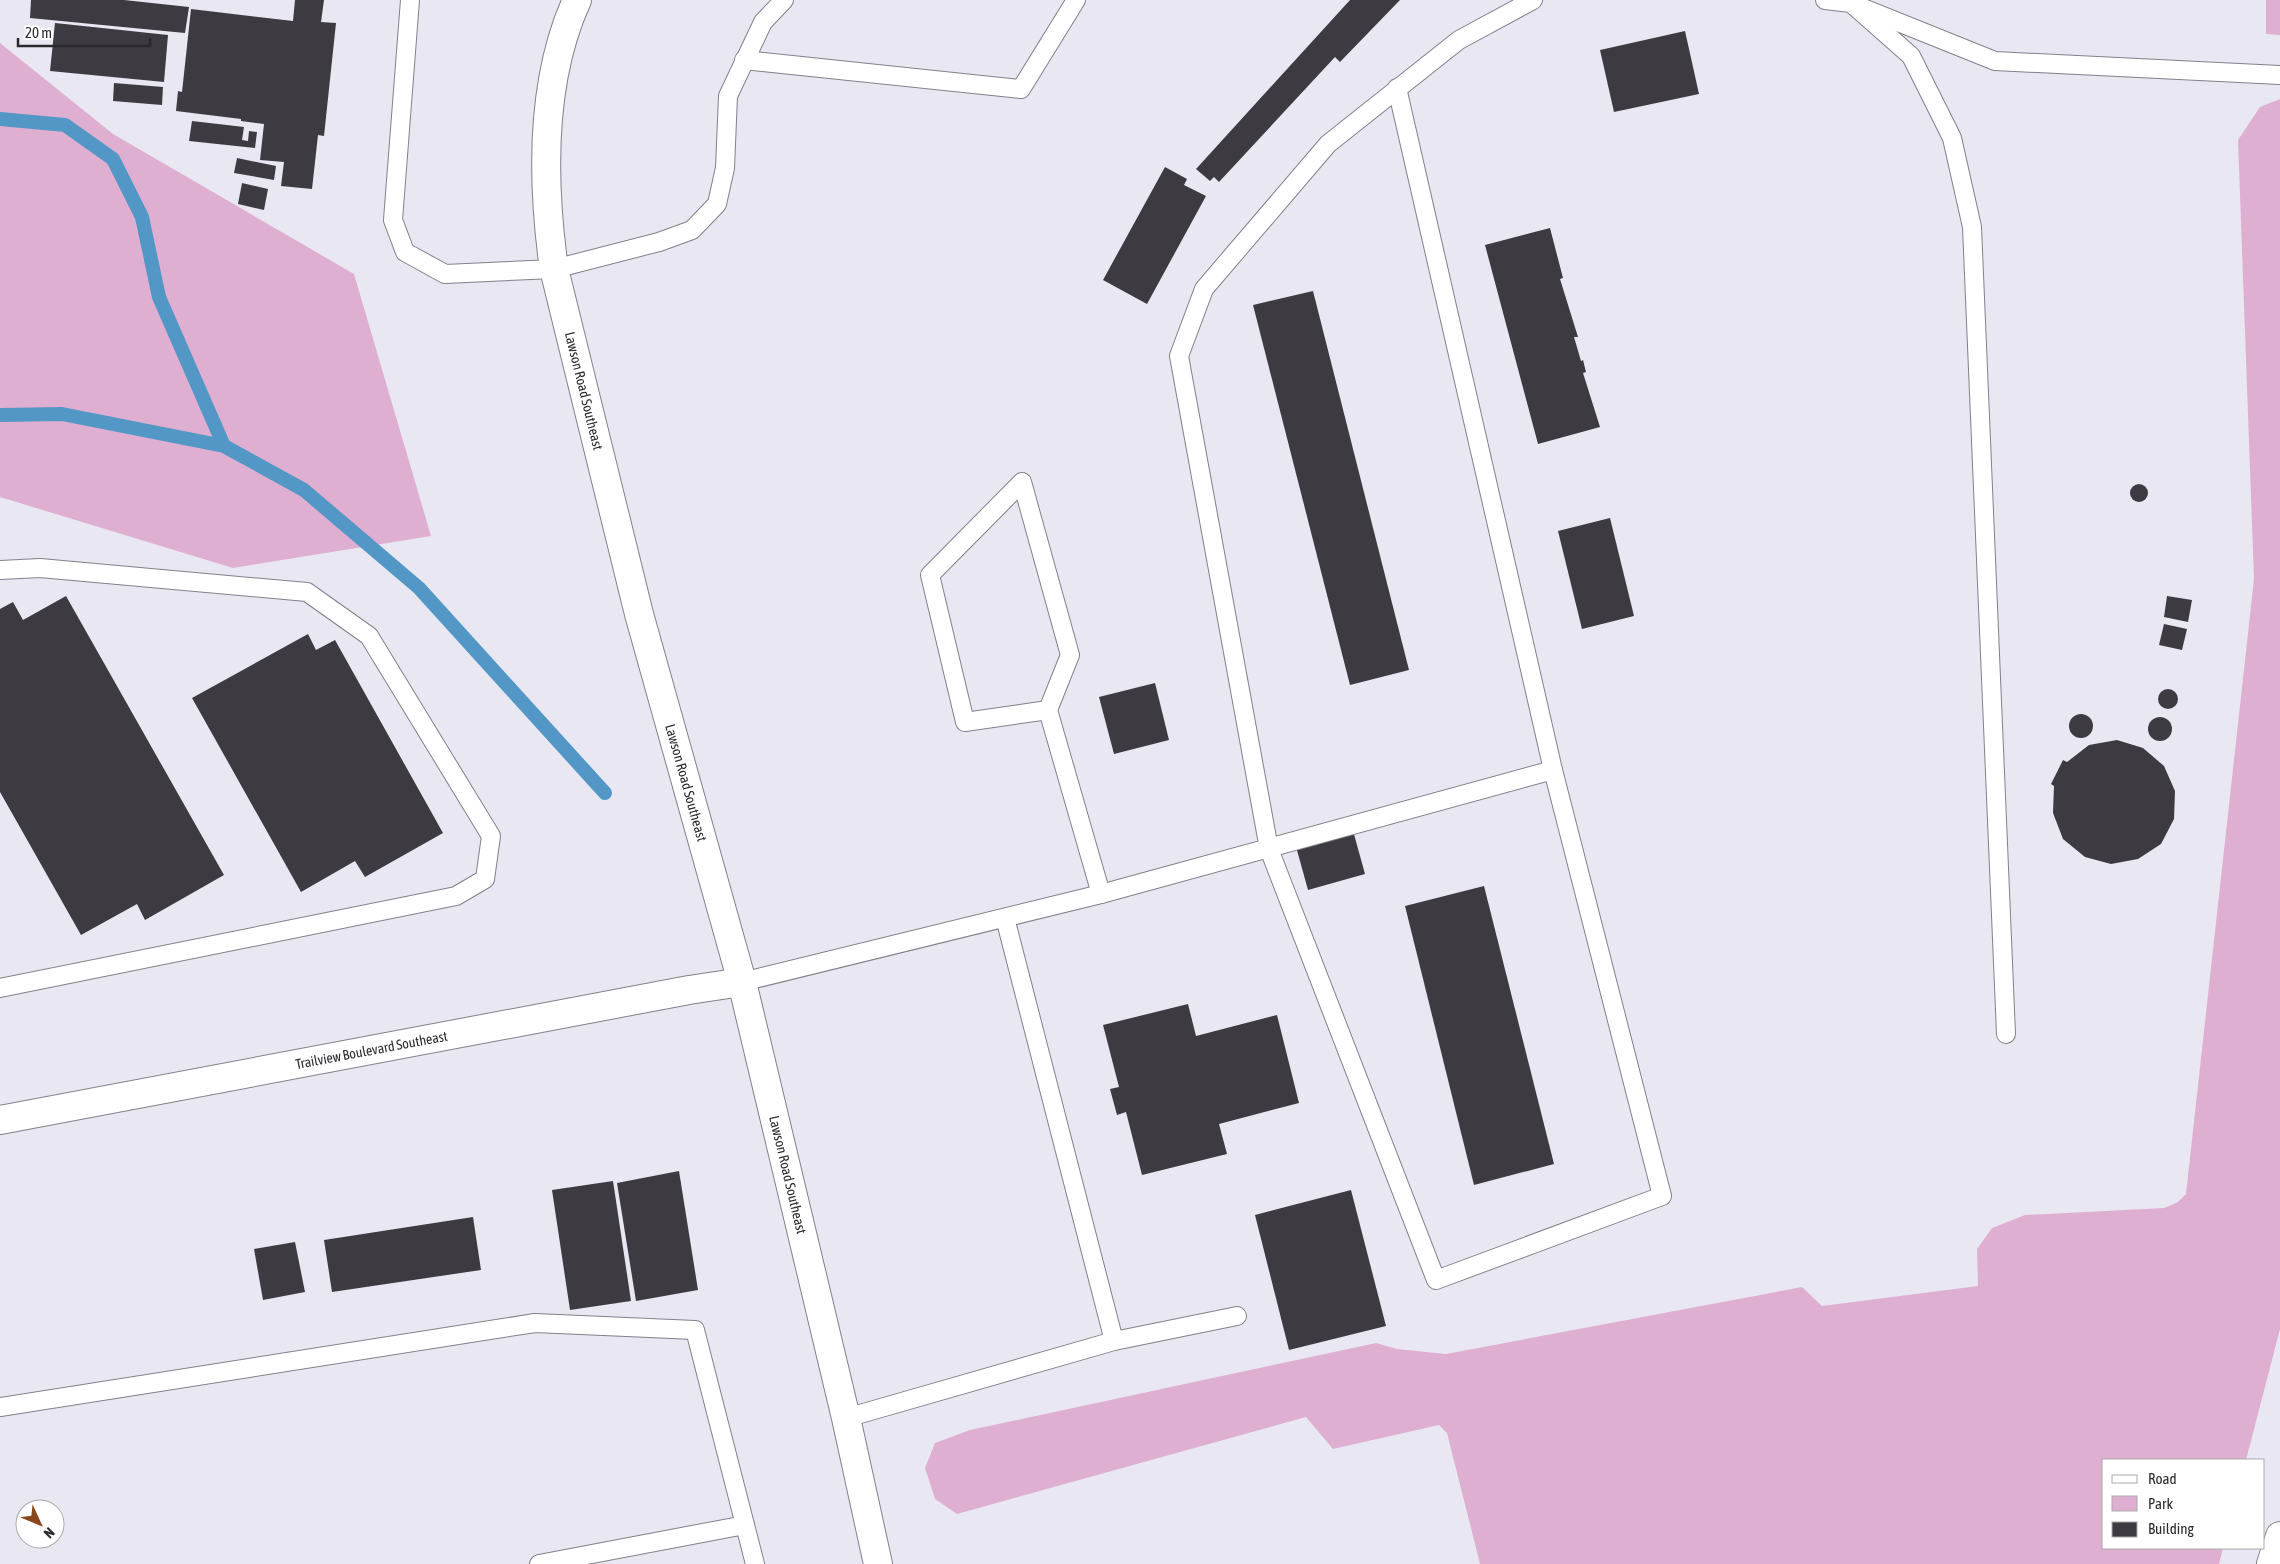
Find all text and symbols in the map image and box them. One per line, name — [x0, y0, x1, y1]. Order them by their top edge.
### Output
scale bar — [18, 15, 150, 47]
text: 20 m — [25, 24, 52, 41]
street label: Lawson Road Southeast — [562, 330, 606, 452]
street label: Lawson Road Southeast — [662, 722, 710, 843]
street label: Trailview Boulevard Southeast — [294, 1028, 449, 1072]
street label: Lawson Road Southeast — [766, 1114, 810, 1235]
legend — [2102, 1459, 2265, 1549]
text: Road — [2148, 1470, 2177, 1487]
text: Park — [2148, 1495, 2173, 1512]
north arrow — [15, 1499, 65, 1549]
text: Building — [2148, 1520, 2194, 1537]
text: N — [41, 1525, 58, 1542]

